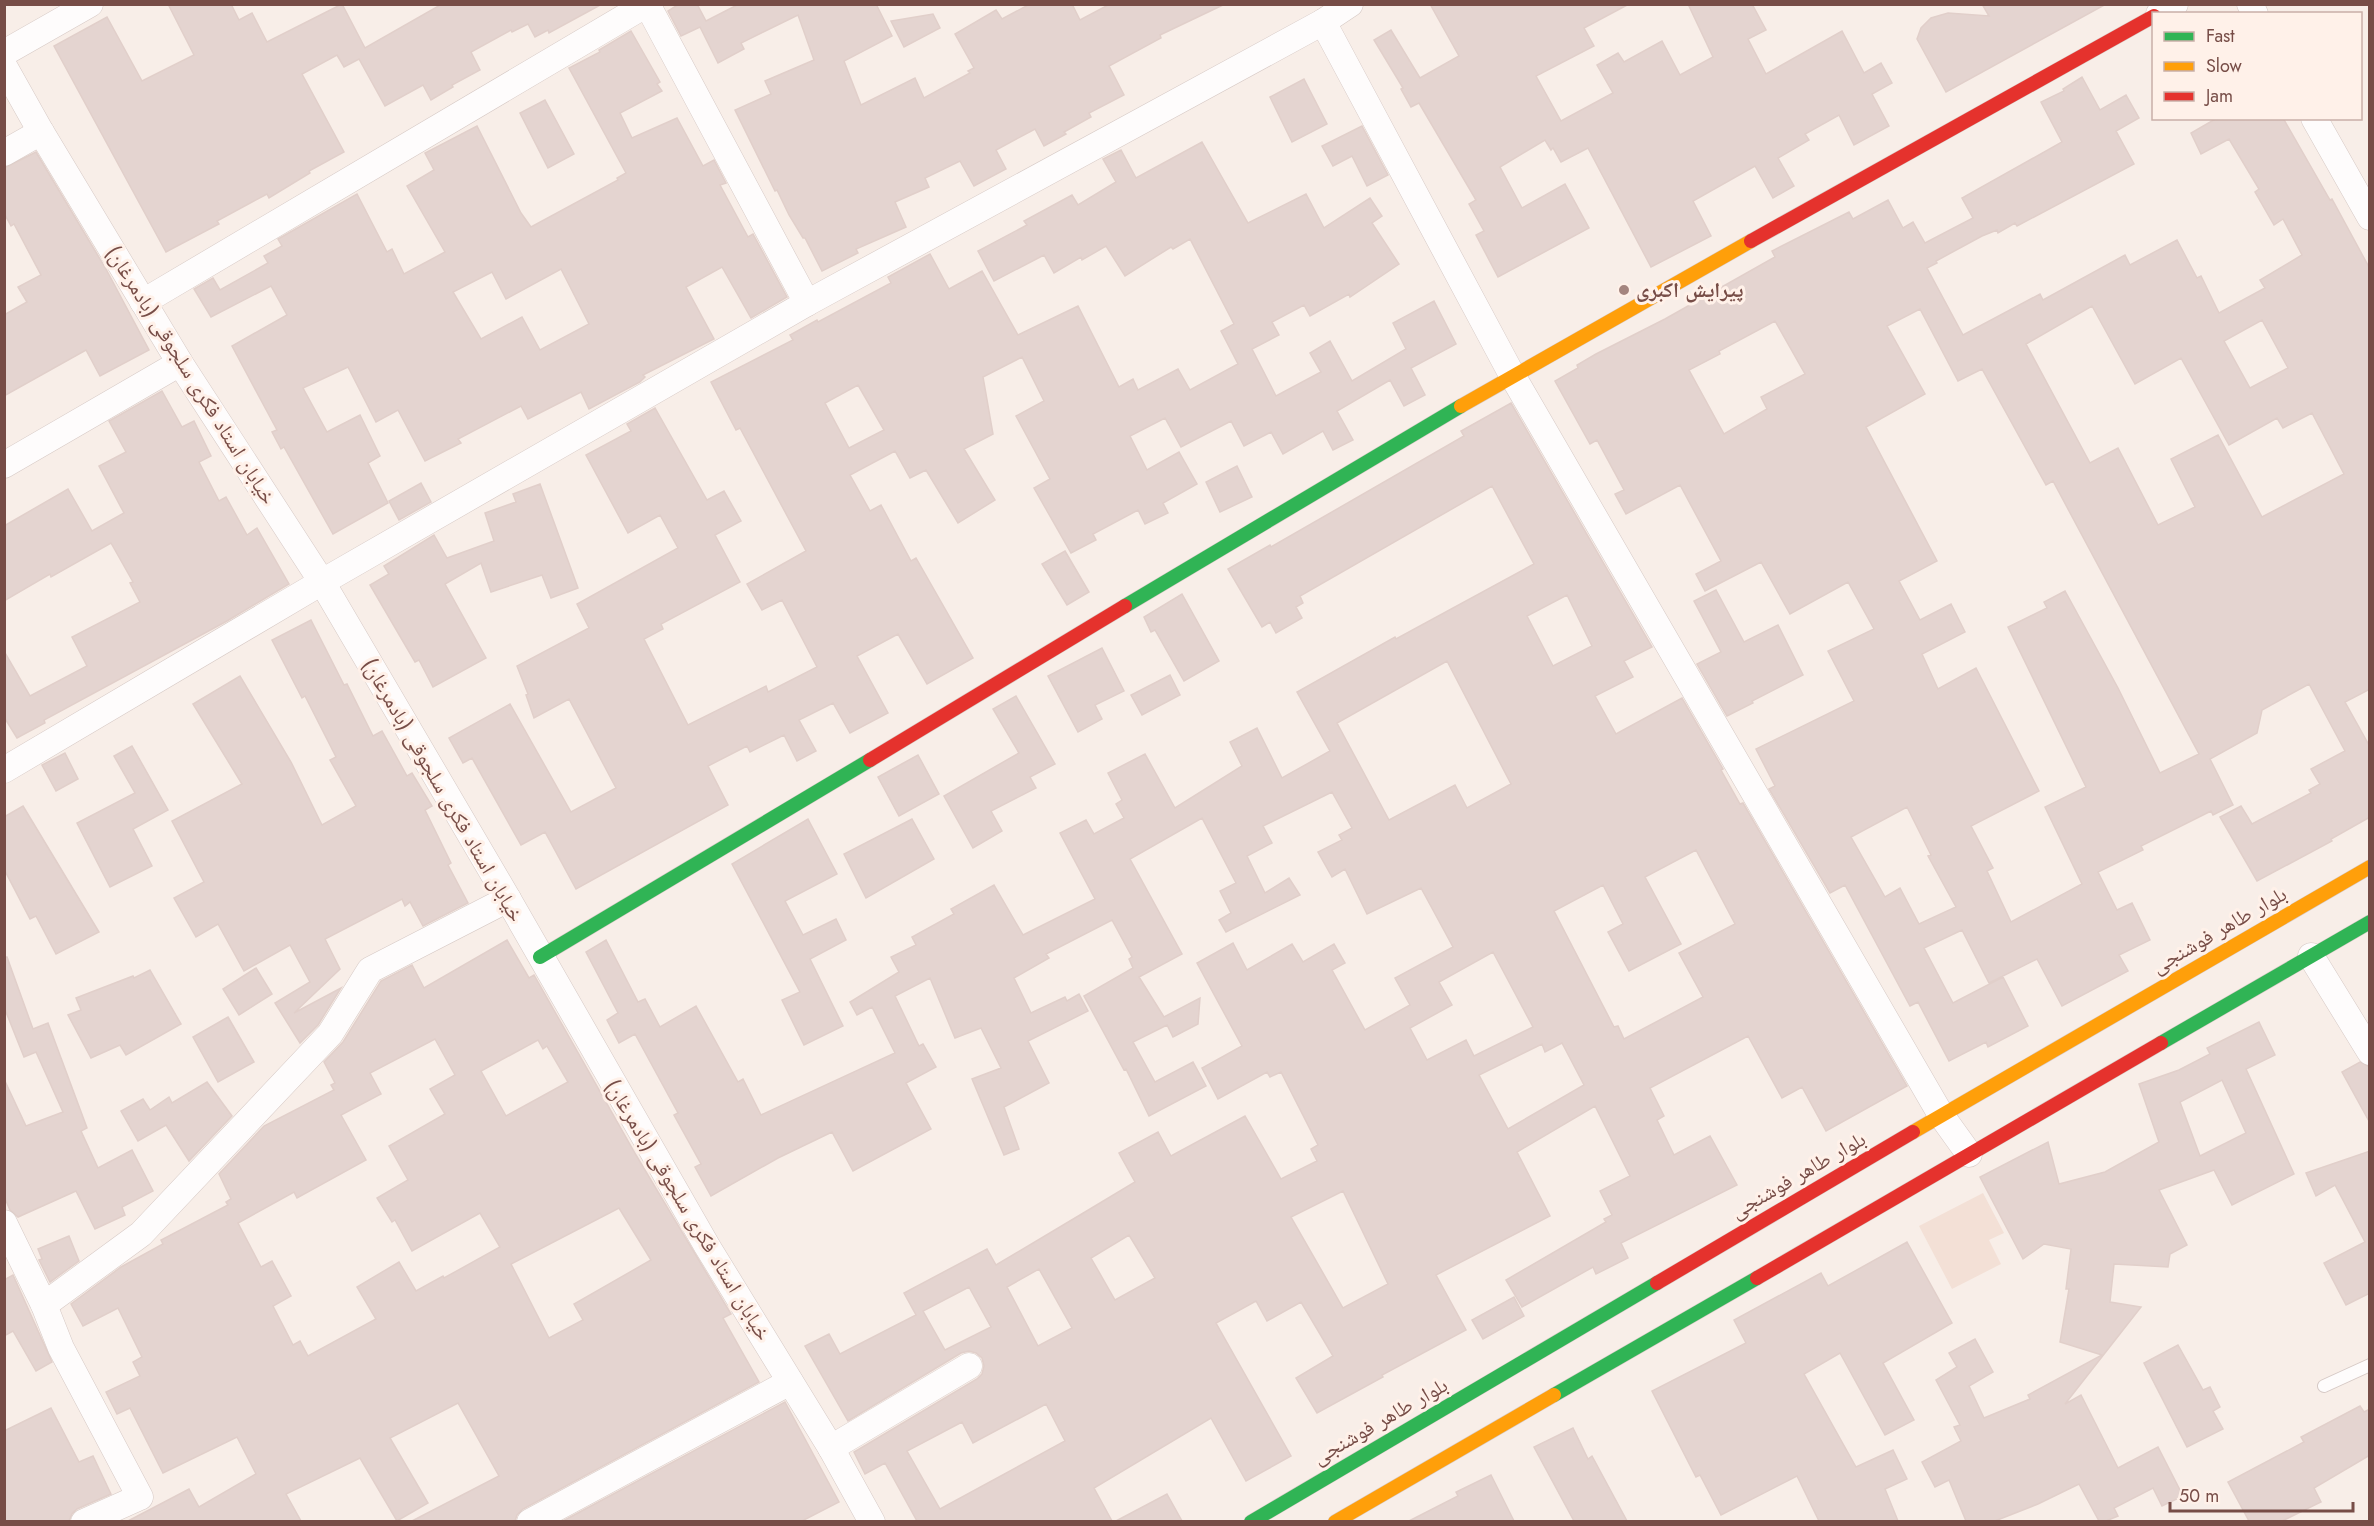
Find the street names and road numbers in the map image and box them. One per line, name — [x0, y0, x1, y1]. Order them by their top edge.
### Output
street label: خیابان استاد فکری سلجوقی (بادمرغان) — [99, 240, 283, 510]
street label: خیابان استاد فکری سلجوقی (بادمرغان) — [355, 652, 531, 928]
street label: بلوار طاهر فوشنجی — [2146, 879, 2292, 981]
street label: خیابان استاد فکری سلجوقی (بادمرغان) — [598, 1074, 778, 1346]
street label: بلوار طاهر فوشنجی — [1725, 1124, 1871, 1226]
street label: بلوار طاهر فوشنجی — [1307, 1370, 1453, 1472]

